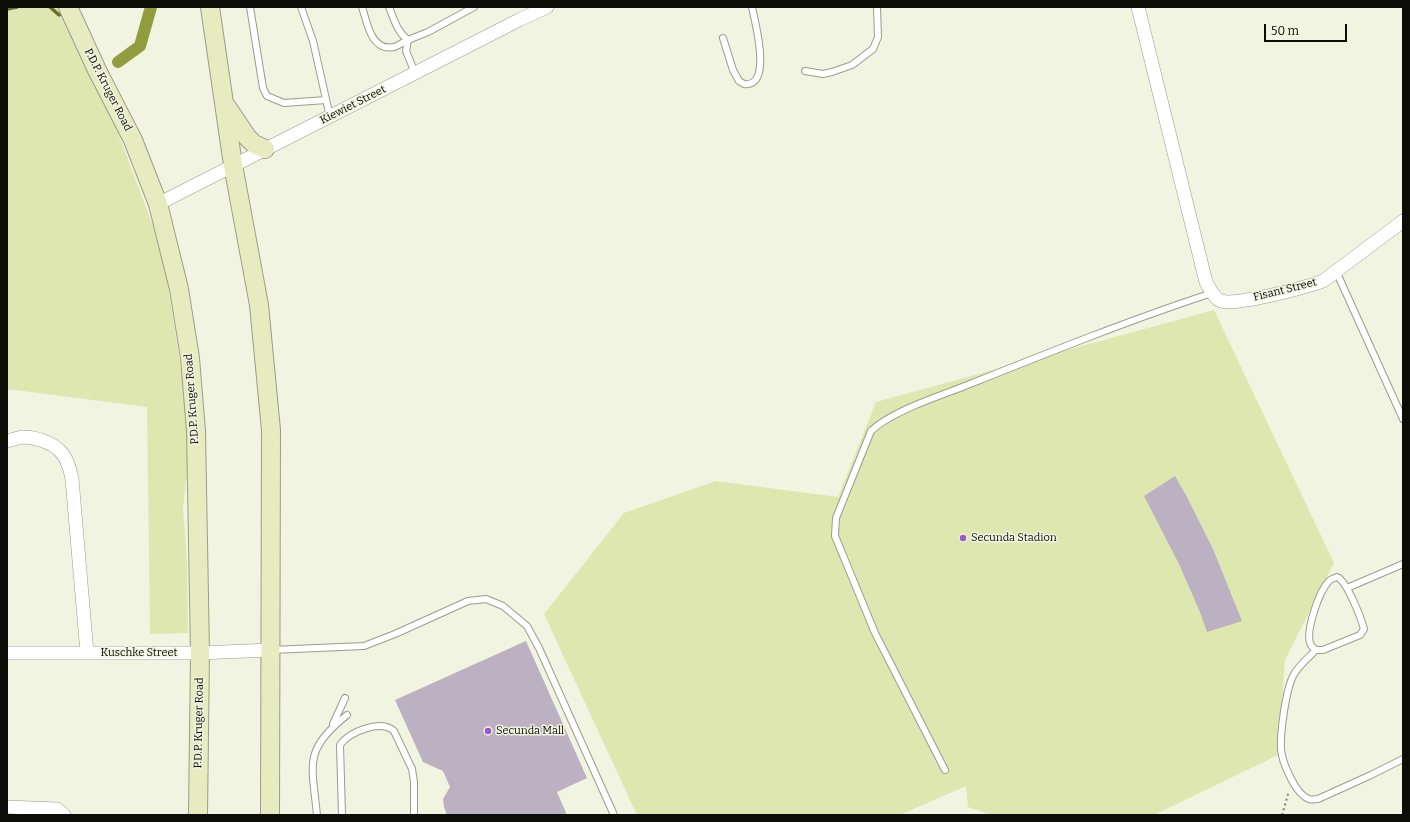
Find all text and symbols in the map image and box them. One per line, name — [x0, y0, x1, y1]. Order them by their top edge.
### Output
scale bar — [1266, 16, 1349, 42]
text: 50 m — [1271, 24, 1299, 38]
street label: P.D.P. Kruger Road — [81, 46, 135, 134]
street label: Kiewiet Street — [318, 83, 388, 127]
street label: Fisant Street — [1252, 276, 1318, 304]
street label: P.D.P. Kruger Road — [182, 353, 202, 445]
place label: Secunda Stadion — [971, 531, 1057, 545]
marker: Secunda Stadion — [958, 533, 968, 543]
street label: Kuschke Street — [101, 646, 177, 660]
street label: P.D.P. Kruger Road — [192, 677, 206, 769]
place label: Secunda Mall — [496, 724, 564, 738]
marker: Secunda Mall — [483, 726, 493, 736]

